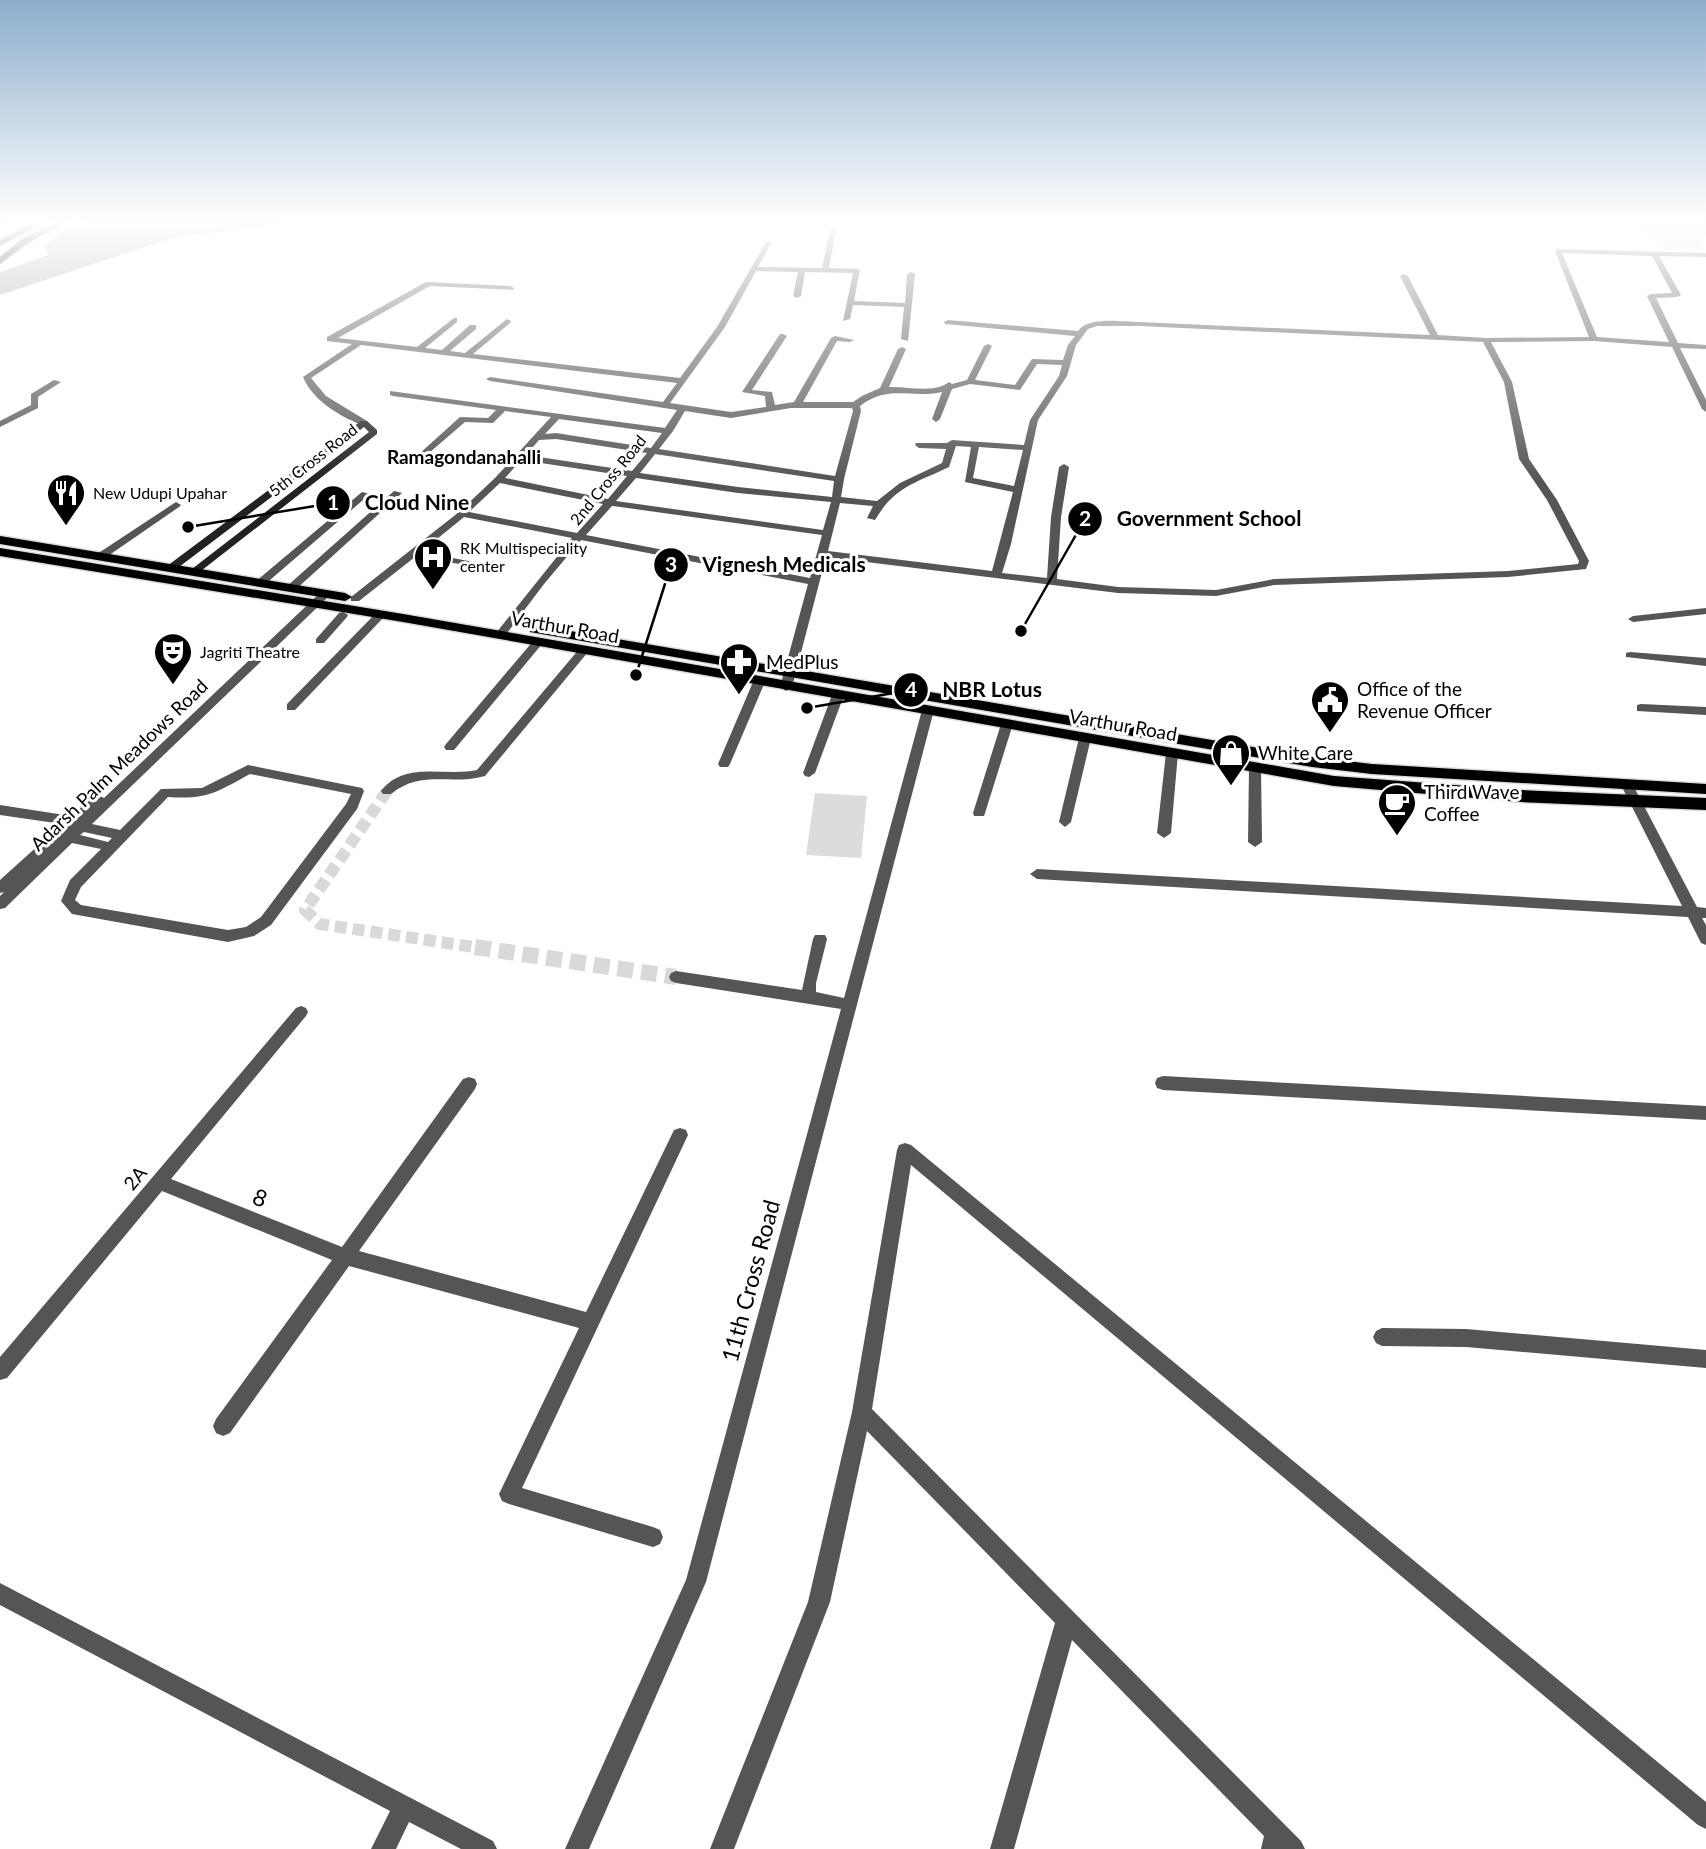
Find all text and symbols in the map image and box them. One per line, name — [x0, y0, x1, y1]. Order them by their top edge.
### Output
street label: 5th Cross Road — [265, 419, 361, 500]
street label: 2nd Cross Road — [566, 431, 650, 528]
district label: Ramagondanahalli — [387, 445, 541, 468]
restaurant icon: New Udupi Upahar — [45, 472, 87, 527]
callout: Cloud Nine — [316, 482, 483, 524]
place label: New Udupi Upahar — [93, 483, 227, 502]
text: 1 — [327, 489, 339, 514]
text: Cloud Nine — [365, 489, 469, 514]
callout: Government School — [1068, 498, 1315, 540]
text: 2 — [1079, 505, 1091, 530]
text: Government School — [1117, 505, 1301, 530]
hospital icon: RK Multispeciality center — [412, 536, 454, 591]
place label: RK Multispeciality center — [460, 538, 588, 575]
callout: Vignesh Medicals — [654, 544, 880, 586]
text: 3 — [665, 551, 677, 576]
text: Vignesh Medicals — [701, 551, 866, 576]
street label: Varthur Road — [509, 606, 621, 647]
theatre icon: Jagriti Theatre — [152, 631, 194, 686]
pharmacy icon: MedPlus — [718, 641, 760, 696]
place label: Jagriti Theatre — [200, 642, 300, 661]
place label: MedPlus — [766, 650, 839, 673]
callout: NBR Lotus — [894, 669, 1056, 711]
street label: Adarsh Palm Meadows Road — [25, 674, 212, 855]
text: 4 — [905, 676, 917, 701]
text: NBR Lotus — [942, 676, 1042, 701]
place label: Office of the Revenue Officer — [1357, 677, 1492, 722]
public building icon: Office of the Revenue Officer — [1309, 679, 1351, 734]
street label: Varthur Road — [1067, 704, 1179, 745]
shop icon: White Care — [1210, 732, 1252, 787]
place label: White Care — [1258, 741, 1353, 764]
place label: Third Wave Coffee — [1424, 780, 1519, 825]
cafe icon: Third Wave Coffee — [1376, 782, 1418, 837]
street label: 2A — [118, 1161, 151, 1194]
street label: 8 — [249, 1182, 272, 1213]
street label: 11th Cross Road — [715, 1197, 785, 1365]

